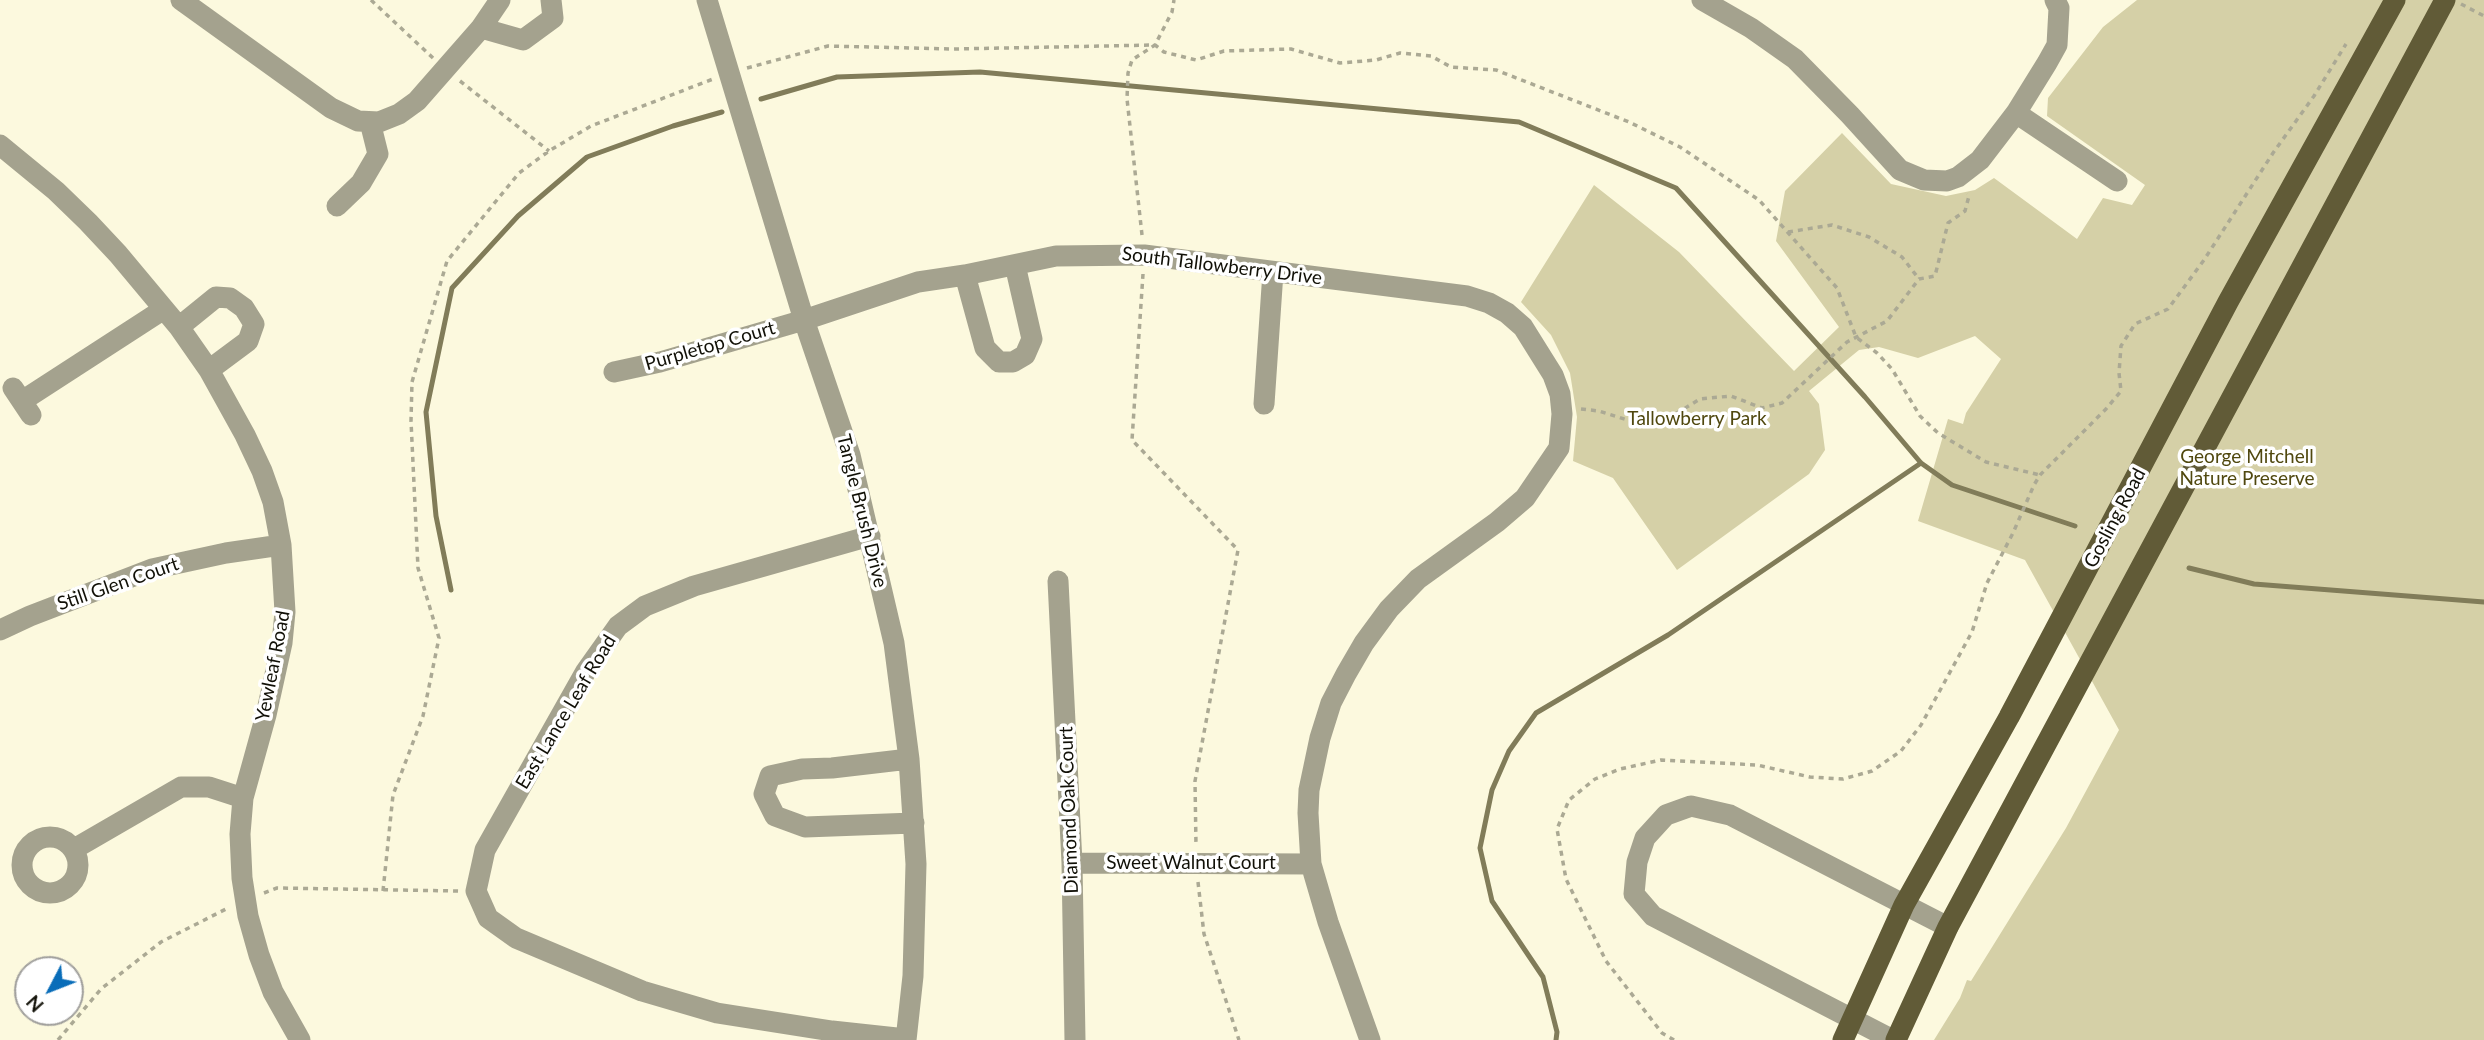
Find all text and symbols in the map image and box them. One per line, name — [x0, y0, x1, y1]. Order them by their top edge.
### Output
street label: South Tallowberry Drive — [1121, 242, 1323, 290]
street label: Purpletop Court — [642, 316, 778, 376]
park label: Tallowberry Park — [1627, 408, 1767, 430]
street label: Tangle Brush Drive — [832, 432, 892, 590]
park label: George Mitchell Nature Preserve — [2180, 446, 2314, 490]
street label: Gosling Road — [2079, 464, 2151, 572]
street label: Still Glen Court — [54, 553, 182, 615]
street label: Yewleaf Road — [251, 609, 295, 723]
street label: East Lance Leaf Road — [511, 631, 621, 793]
street label: Diamond Oak Court — [1055, 726, 1083, 894]
street label: Sweet Walnut Court — [1106, 852, 1276, 874]
north arrow — [14, 956, 84, 1026]
text: N — [21, 991, 48, 1017]

